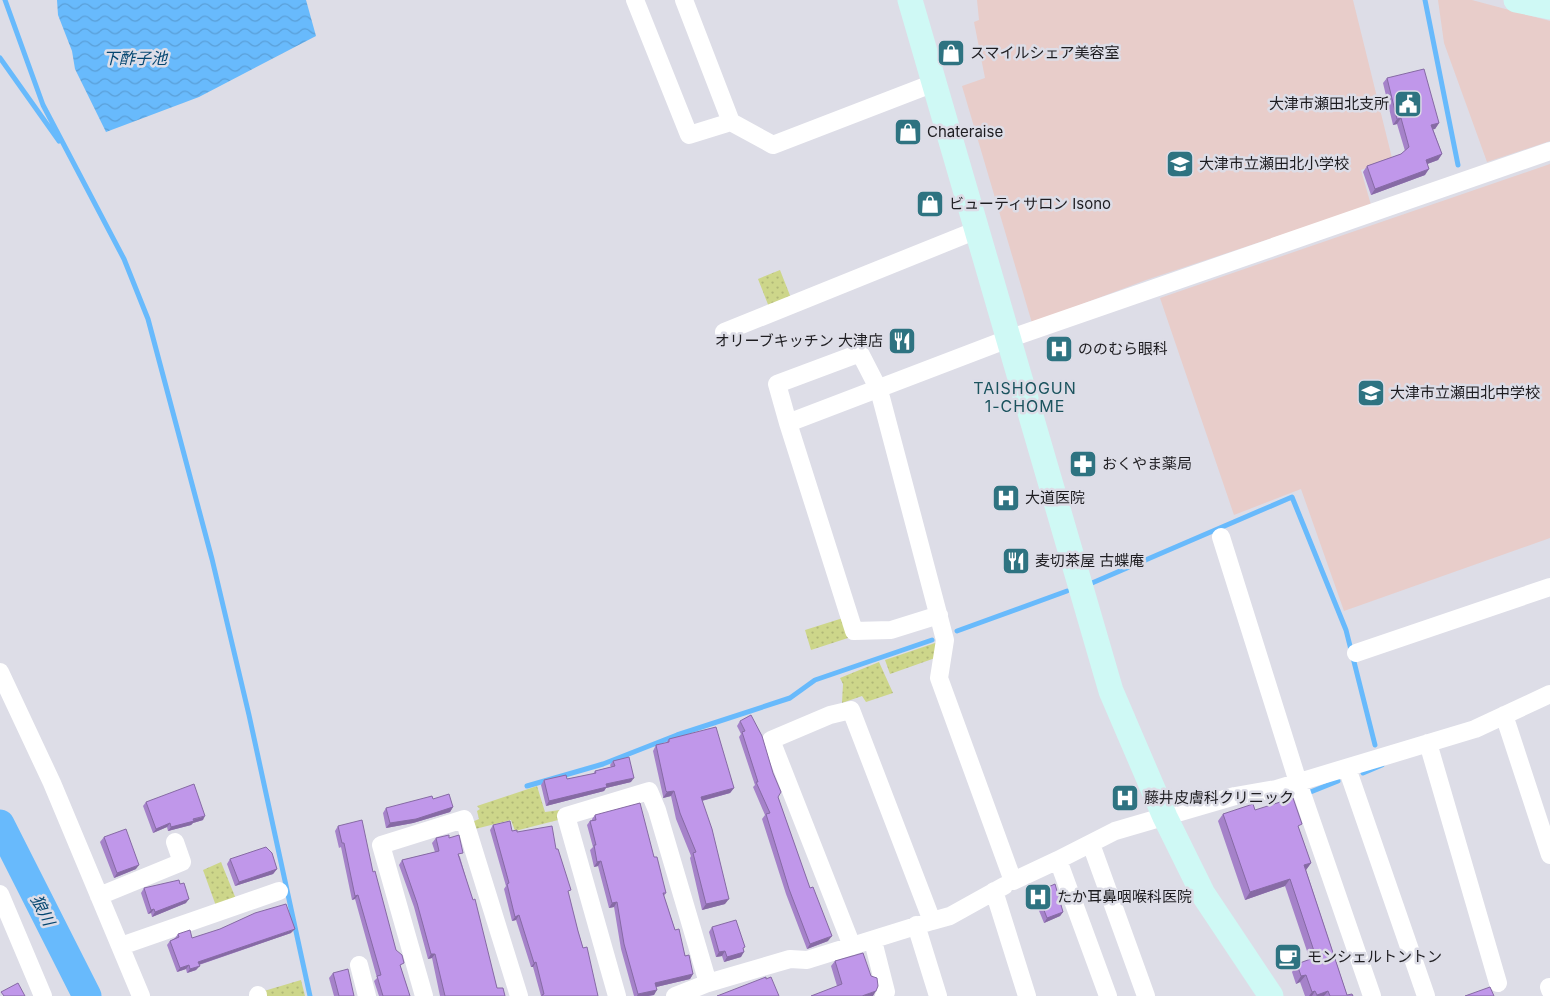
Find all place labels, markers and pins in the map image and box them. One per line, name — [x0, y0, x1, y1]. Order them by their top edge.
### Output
shop icon: スマイルシェア美容室 — [936, 38, 966, 68]
place label: スマイルシェア美容室 — [970, 43, 1120, 62]
public building icon: 大津市瀬田北支所 — [1393, 89, 1423, 119]
place label: 大津市瀬田北支所 — [1269, 94, 1389, 113]
shop icon: Chateraise — [893, 117, 923, 147]
place label: Chateraise — [927, 122, 1003, 141]
school or university icon: 大津市立瀬田北小学校 — [1165, 149, 1195, 179]
place label: 大津市立瀬田北小学校 — [1199, 154, 1349, 173]
shop icon: ビューティサロン Isono — [915, 189, 945, 219]
place label: ビューティサロン Isono — [949, 194, 1111, 213]
restaurant icon: オリーブキッチン 大津店 — [887, 326, 917, 356]
place label: オリーブキッチン 大津店 — [715, 331, 883, 350]
hospital icon: ののむら眼科 — [1044, 334, 1074, 364]
place label: ののむら眼科 — [1078, 339, 1168, 358]
school or university icon: 大津市立瀬田北中学校 — [1356, 378, 1386, 408]
place label: 大津市立瀬田北中学校 — [1390, 383, 1540, 402]
pharmacy icon: おくやま薬局 — [1068, 449, 1098, 479]
place label: おくやま薬局 — [1102, 454, 1192, 473]
hospital icon: 大道医院 — [991, 483, 1021, 513]
place label: 大道医院 — [1025, 488, 1085, 507]
restaurant icon: 麦切茶屋 古蝶庵 — [1001, 546, 1031, 576]
place label: 麦切茶屋 古蝶庵 — [1035, 551, 1144, 570]
hospital icon: 藤井皮膚科クリニック — [1110, 783, 1140, 813]
place label: 藤井皮膚科クリニック — [1144, 788, 1294, 807]
hospital icon: たか耳鼻咽喉科医院 — [1023, 882, 1053, 912]
place label: たか耳鼻咽喉科医院 — [1057, 887, 1192, 906]
cafe icon: モンシェルトントン — [1273, 942, 1303, 972]
place label: モンシェルトントン — [1307, 947, 1442, 966]

